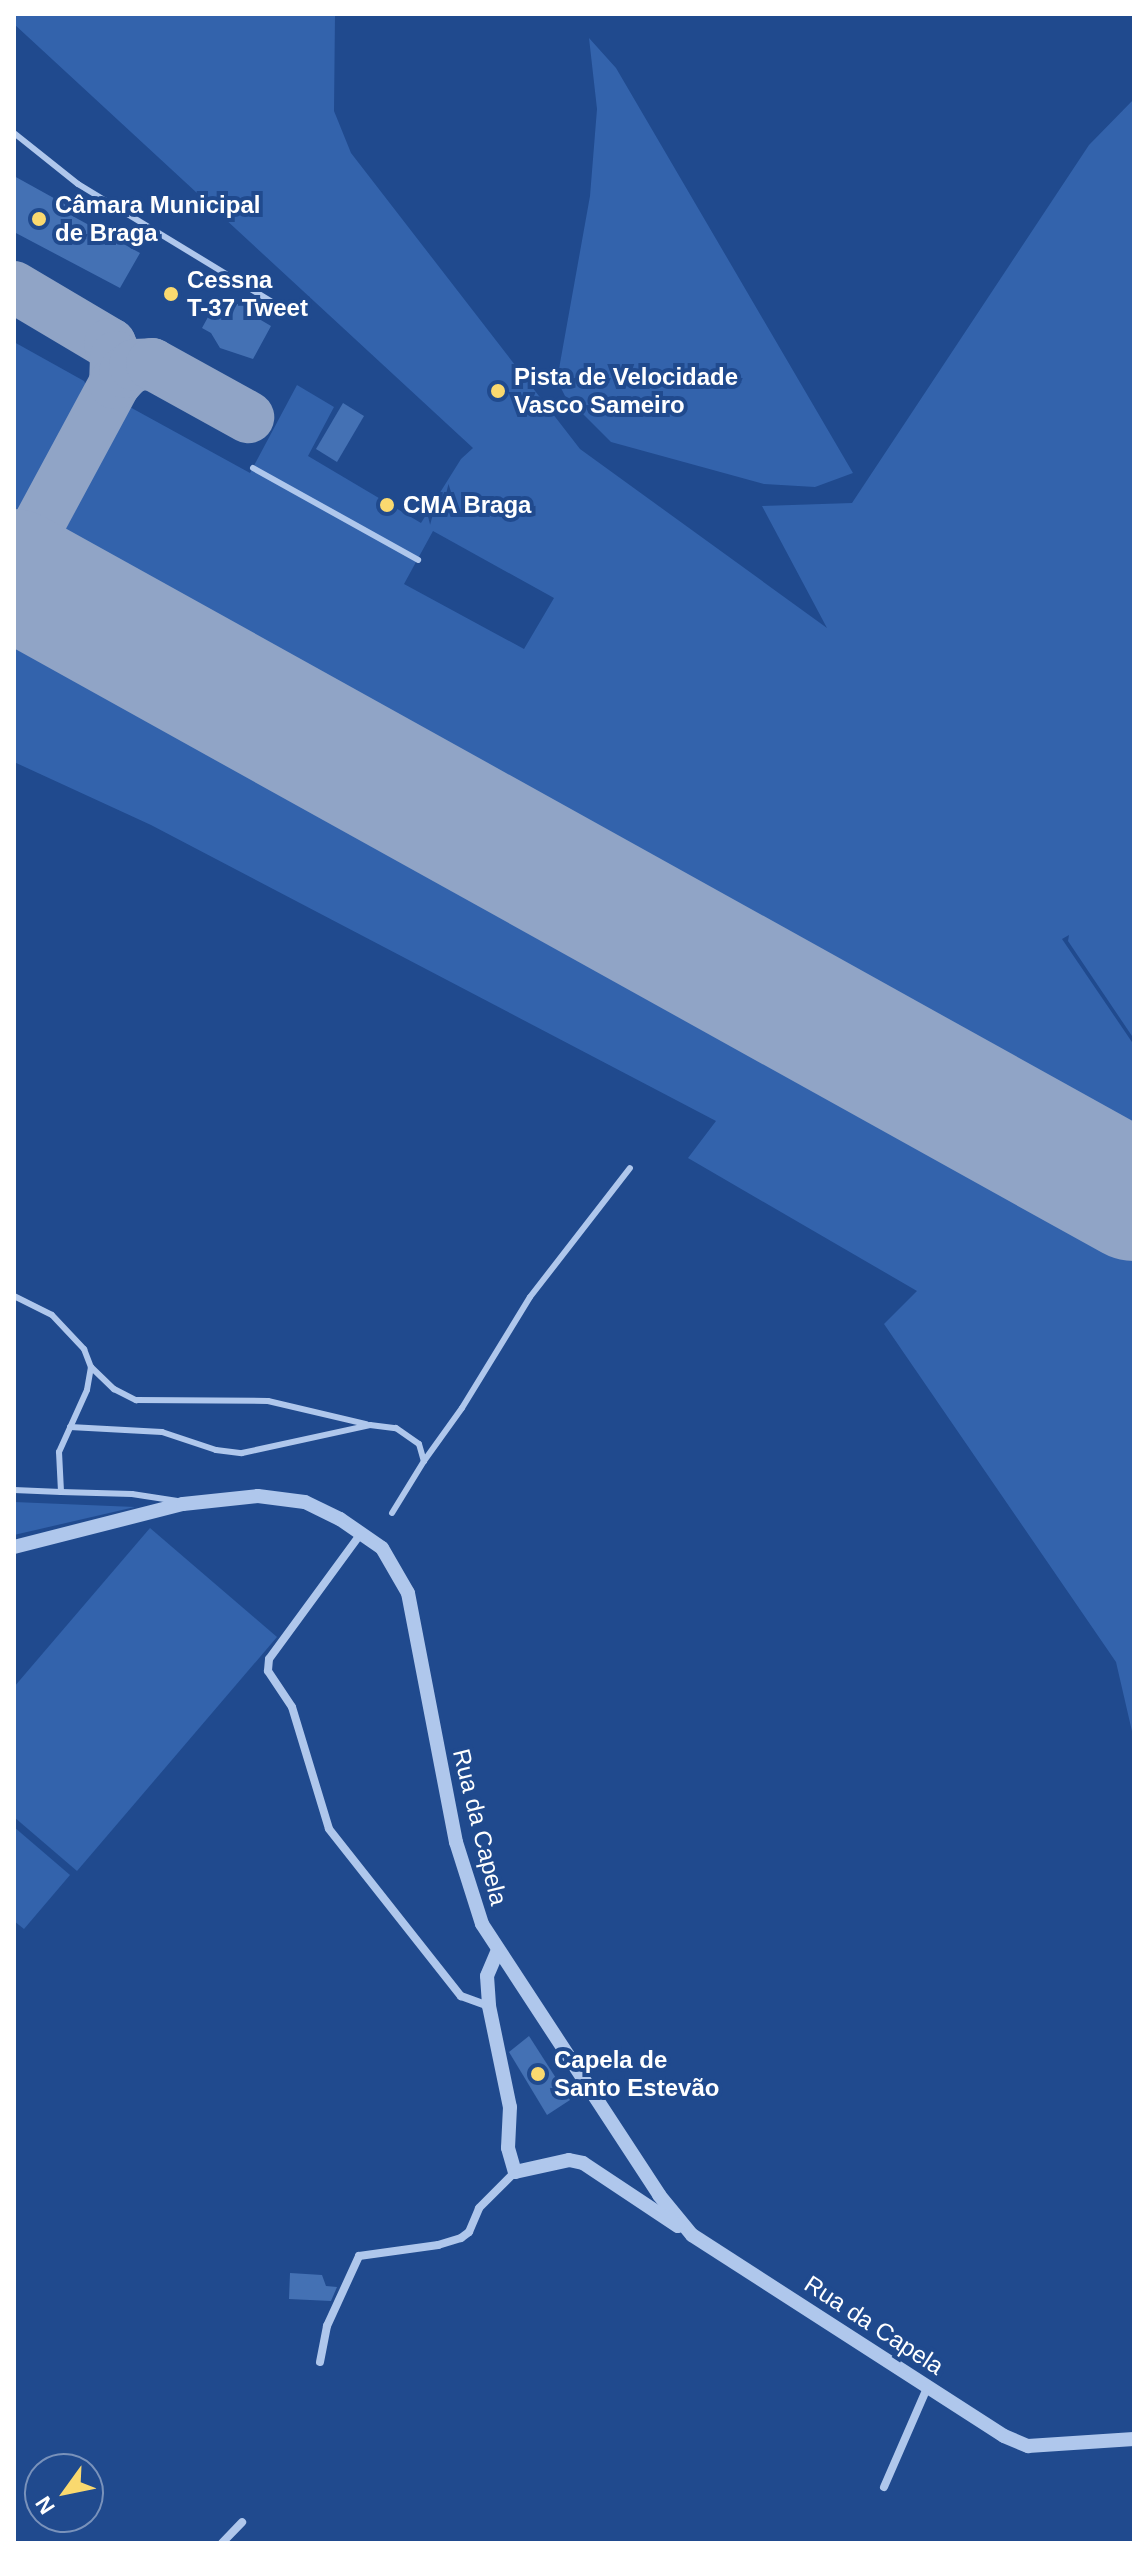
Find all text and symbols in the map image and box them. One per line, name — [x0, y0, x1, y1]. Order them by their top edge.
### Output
place label: Câmara Municipal de Braga — [55, 191, 260, 247]
marker: Câmara Municipal de Braga — [30, 210, 48, 228]
place label: Cessna T-37 Tweet — [187, 266, 308, 322]
marker: Cessna T-37 Tweet — [162, 285, 180, 303]
place label: Pista de Velocidade Vasco Sameiro — [514, 363, 738, 419]
marker: Pista de Velocidade Vasco Sameiro — [489, 382, 507, 400]
place label: CMA Braga — [403, 491, 532, 519]
marker: CMA Braga — [378, 496, 396, 514]
street label: Rua da Capela — [447, 1746, 513, 1908]
place label: Capela de Santo Estevão — [554, 2046, 719, 2102]
marker: Capela de Santo Estevão — [529, 2065, 547, 2083]
street label: Rua da Capela — [799, 2269, 949, 2381]
north arrow — [24, 2453, 104, 2533]
text: N — [30, 2492, 60, 2519]

